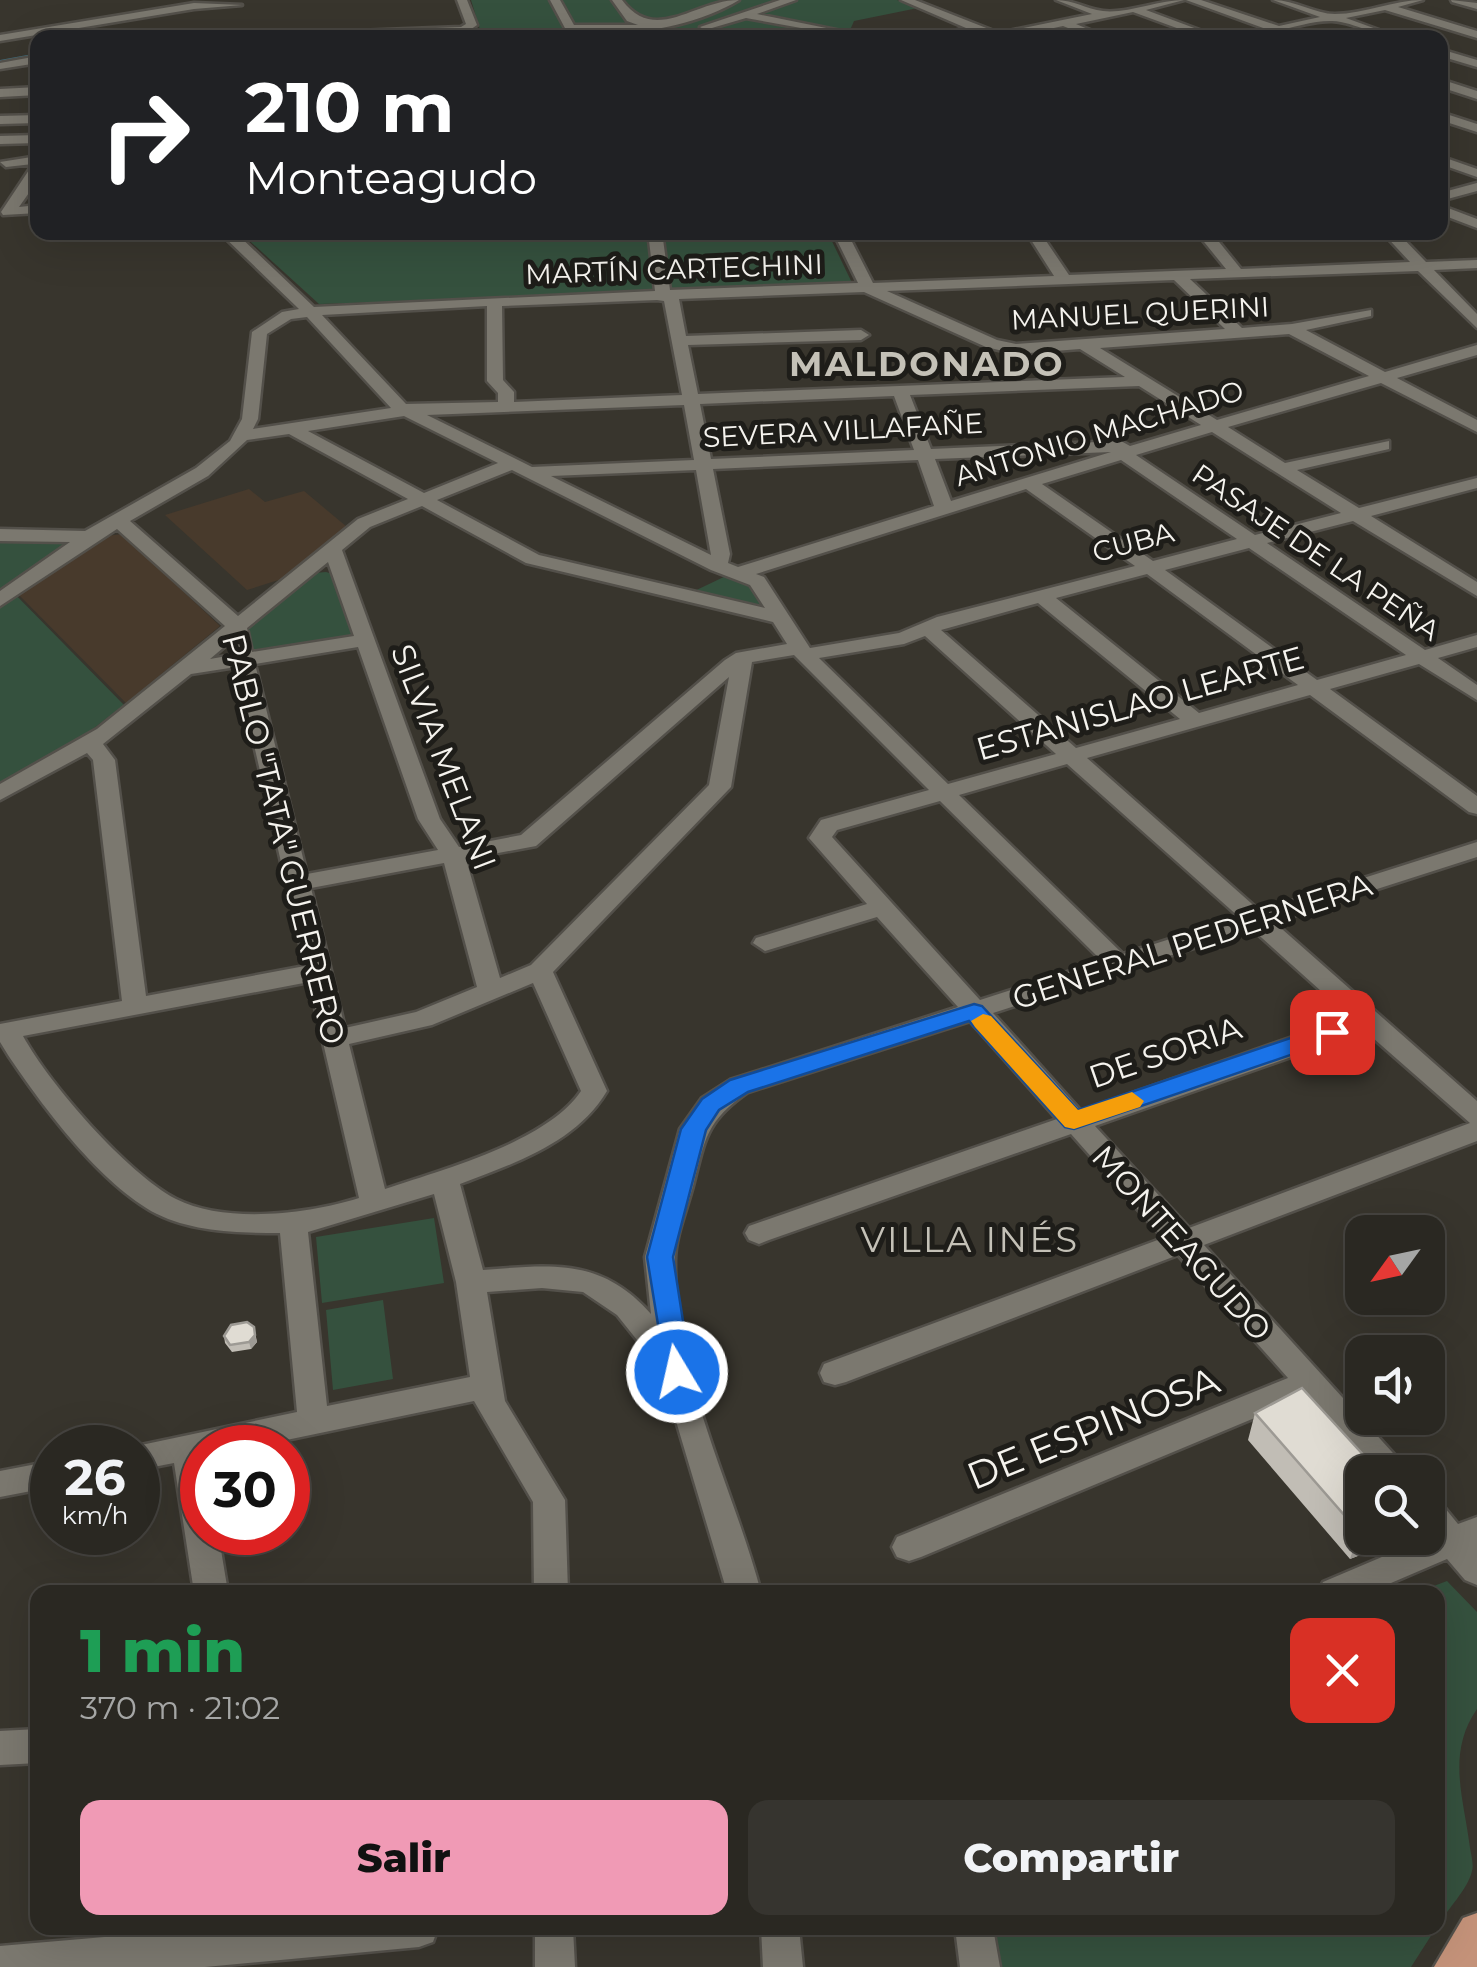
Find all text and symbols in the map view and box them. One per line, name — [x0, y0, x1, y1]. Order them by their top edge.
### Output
text: 210 m — [245, 64, 455, 150]
icon: right — [80, 70, 210, 200]
text: Monteagudo — [245, 150, 537, 205]
street label: MARTÍN CARTECHINI — [525, 247, 823, 291]
street label: MANUEL QUERINI — [1010, 289, 1270, 337]
district label: MALDONADO — [789, 342, 1065, 385]
street label: ANTONIO MACHADO — [951, 373, 1247, 493]
street label: SEVERA VILLAFAÑE — [702, 406, 984, 454]
street label: PASAJE DE LA PEÑA — [1186, 456, 1447, 648]
street label: CUBA — [1088, 515, 1178, 569]
street label: PABLO "TATA" GUERRERO — [214, 630, 354, 1048]
street label: ESTANISLAO LEARTE — [972, 638, 1308, 768]
street label: SILVIA MELANI — [383, 639, 505, 875]
street label: GENERAL PEDERNERA — [1007, 864, 1377, 1018]
pin — [1290, 990, 1375, 1075]
icon: arrive — [1305, 1005, 1360, 1060]
street label: DE SORIA — [1084, 1008, 1246, 1096]
street label: MONTEAGUDO — [1084, 1137, 1280, 1349]
north arrow — [1345, 1215, 1445, 1315]
map controls — [1345, 1215, 1445, 1555]
district label: VILLA INÉS — [861, 1218, 1079, 1261]
position arrow — [625, 1320, 729, 1424]
button: sound — [1345, 1335, 1445, 1435]
street label: DE ESPINOSA — [960, 1356, 1226, 1500]
speed limit sign: 30 — [180, 1425, 310, 1555]
text: 26 — [64, 1447, 126, 1508]
button: search — [1345, 1455, 1445, 1555]
text: km/h — [62, 1500, 128, 1530]
text: 1 min — [80, 1614, 245, 1687]
button: close — [1290, 1618, 1395, 1723]
text: 370 m · 21:02 — [80, 1688, 280, 1727]
button: Salir — [80, 1800, 728, 1915]
button: Compartir — [748, 1800, 1395, 1915]

